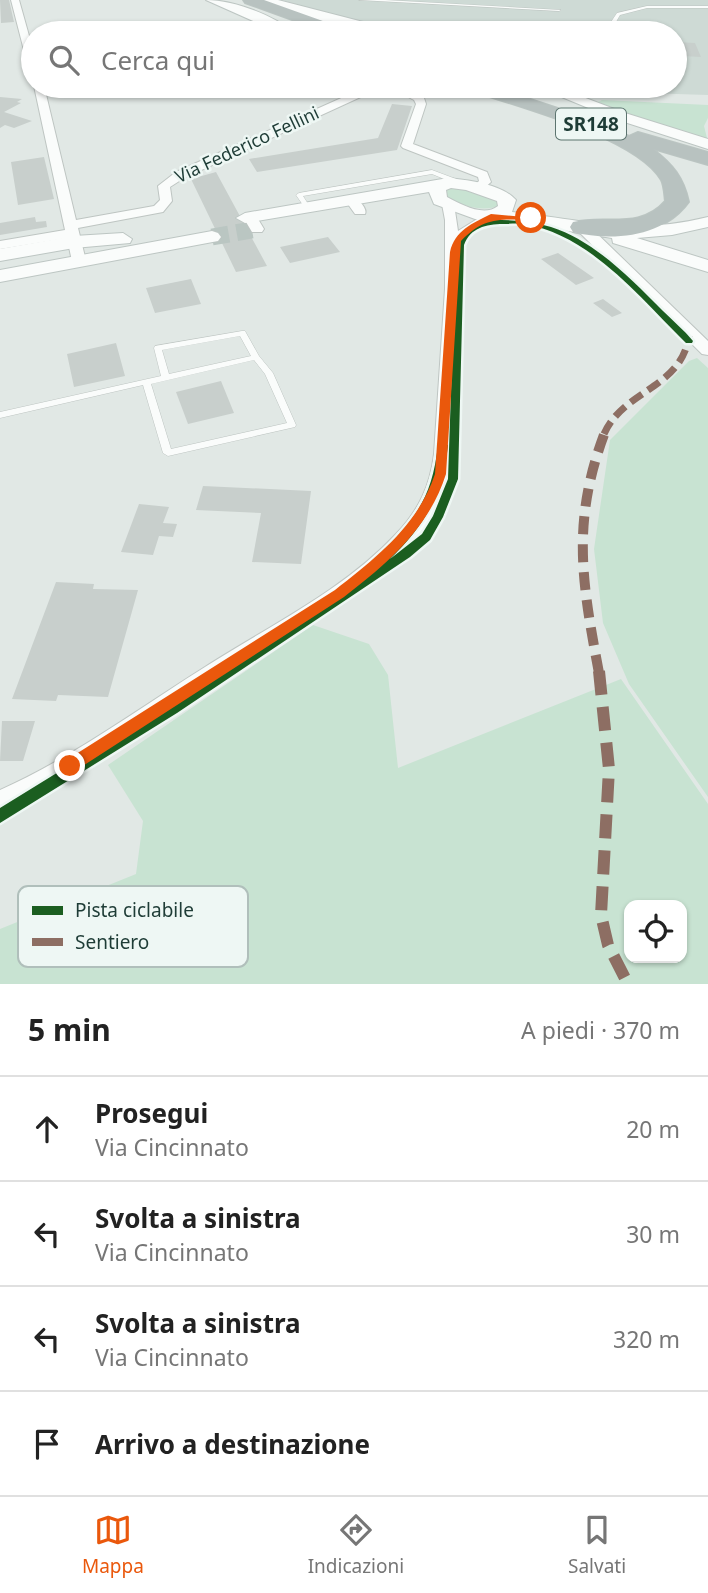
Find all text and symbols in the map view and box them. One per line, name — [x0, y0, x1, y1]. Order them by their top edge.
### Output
search box — [21, 21, 687, 98]
icon: search — [45, 41, 83, 79]
text: Cerca qui — [101, 42, 215, 78]
street label: Via Federico Fellini — [171, 100, 323, 188]
road number: SR148 — [556, 108, 626, 140]
route start — [515, 202, 546, 233]
route end — [54, 750, 85, 781]
legend — [18, 886, 248, 967]
text: Pista ciclabile — [75, 897, 194, 923]
map controls — [624, 900, 687, 963]
button: locate — [624, 900, 687, 963]
text: Sentiero — [75, 929, 149, 955]
text: 5 min — [28, 1009, 111, 1050]
text: A piedi · 370 m — [521, 1014, 680, 1046]
text: Prosegui — [95, 1095, 208, 1131]
icon: ahead — [28, 1110, 66, 1148]
text: 20 m — [626, 1113, 680, 1145]
text: Via Cincinnato — [95, 1131, 249, 1163]
text: Svolta a sinistra — [95, 1200, 301, 1236]
icon: left — [28, 1215, 66, 1253]
text: 30 m — [626, 1218, 680, 1250]
text: Via Cincinnato — [95, 1236, 249, 1268]
text: Svolta a sinistra — [95, 1305, 301, 1341]
icon: left — [28, 1320, 66, 1358]
text: 320 m — [613, 1323, 680, 1355]
text: Via Cincinnato — [95, 1341, 249, 1373]
icon: arrive — [28, 1425, 66, 1463]
text: Arrivo a destinazione — [95, 1426, 370, 1462]
tab: Mappa — [82, 1511, 144, 1579]
tab: Indicazioni — [308, 1511, 404, 1579]
tab: Salvati — [568, 1511, 626, 1579]

